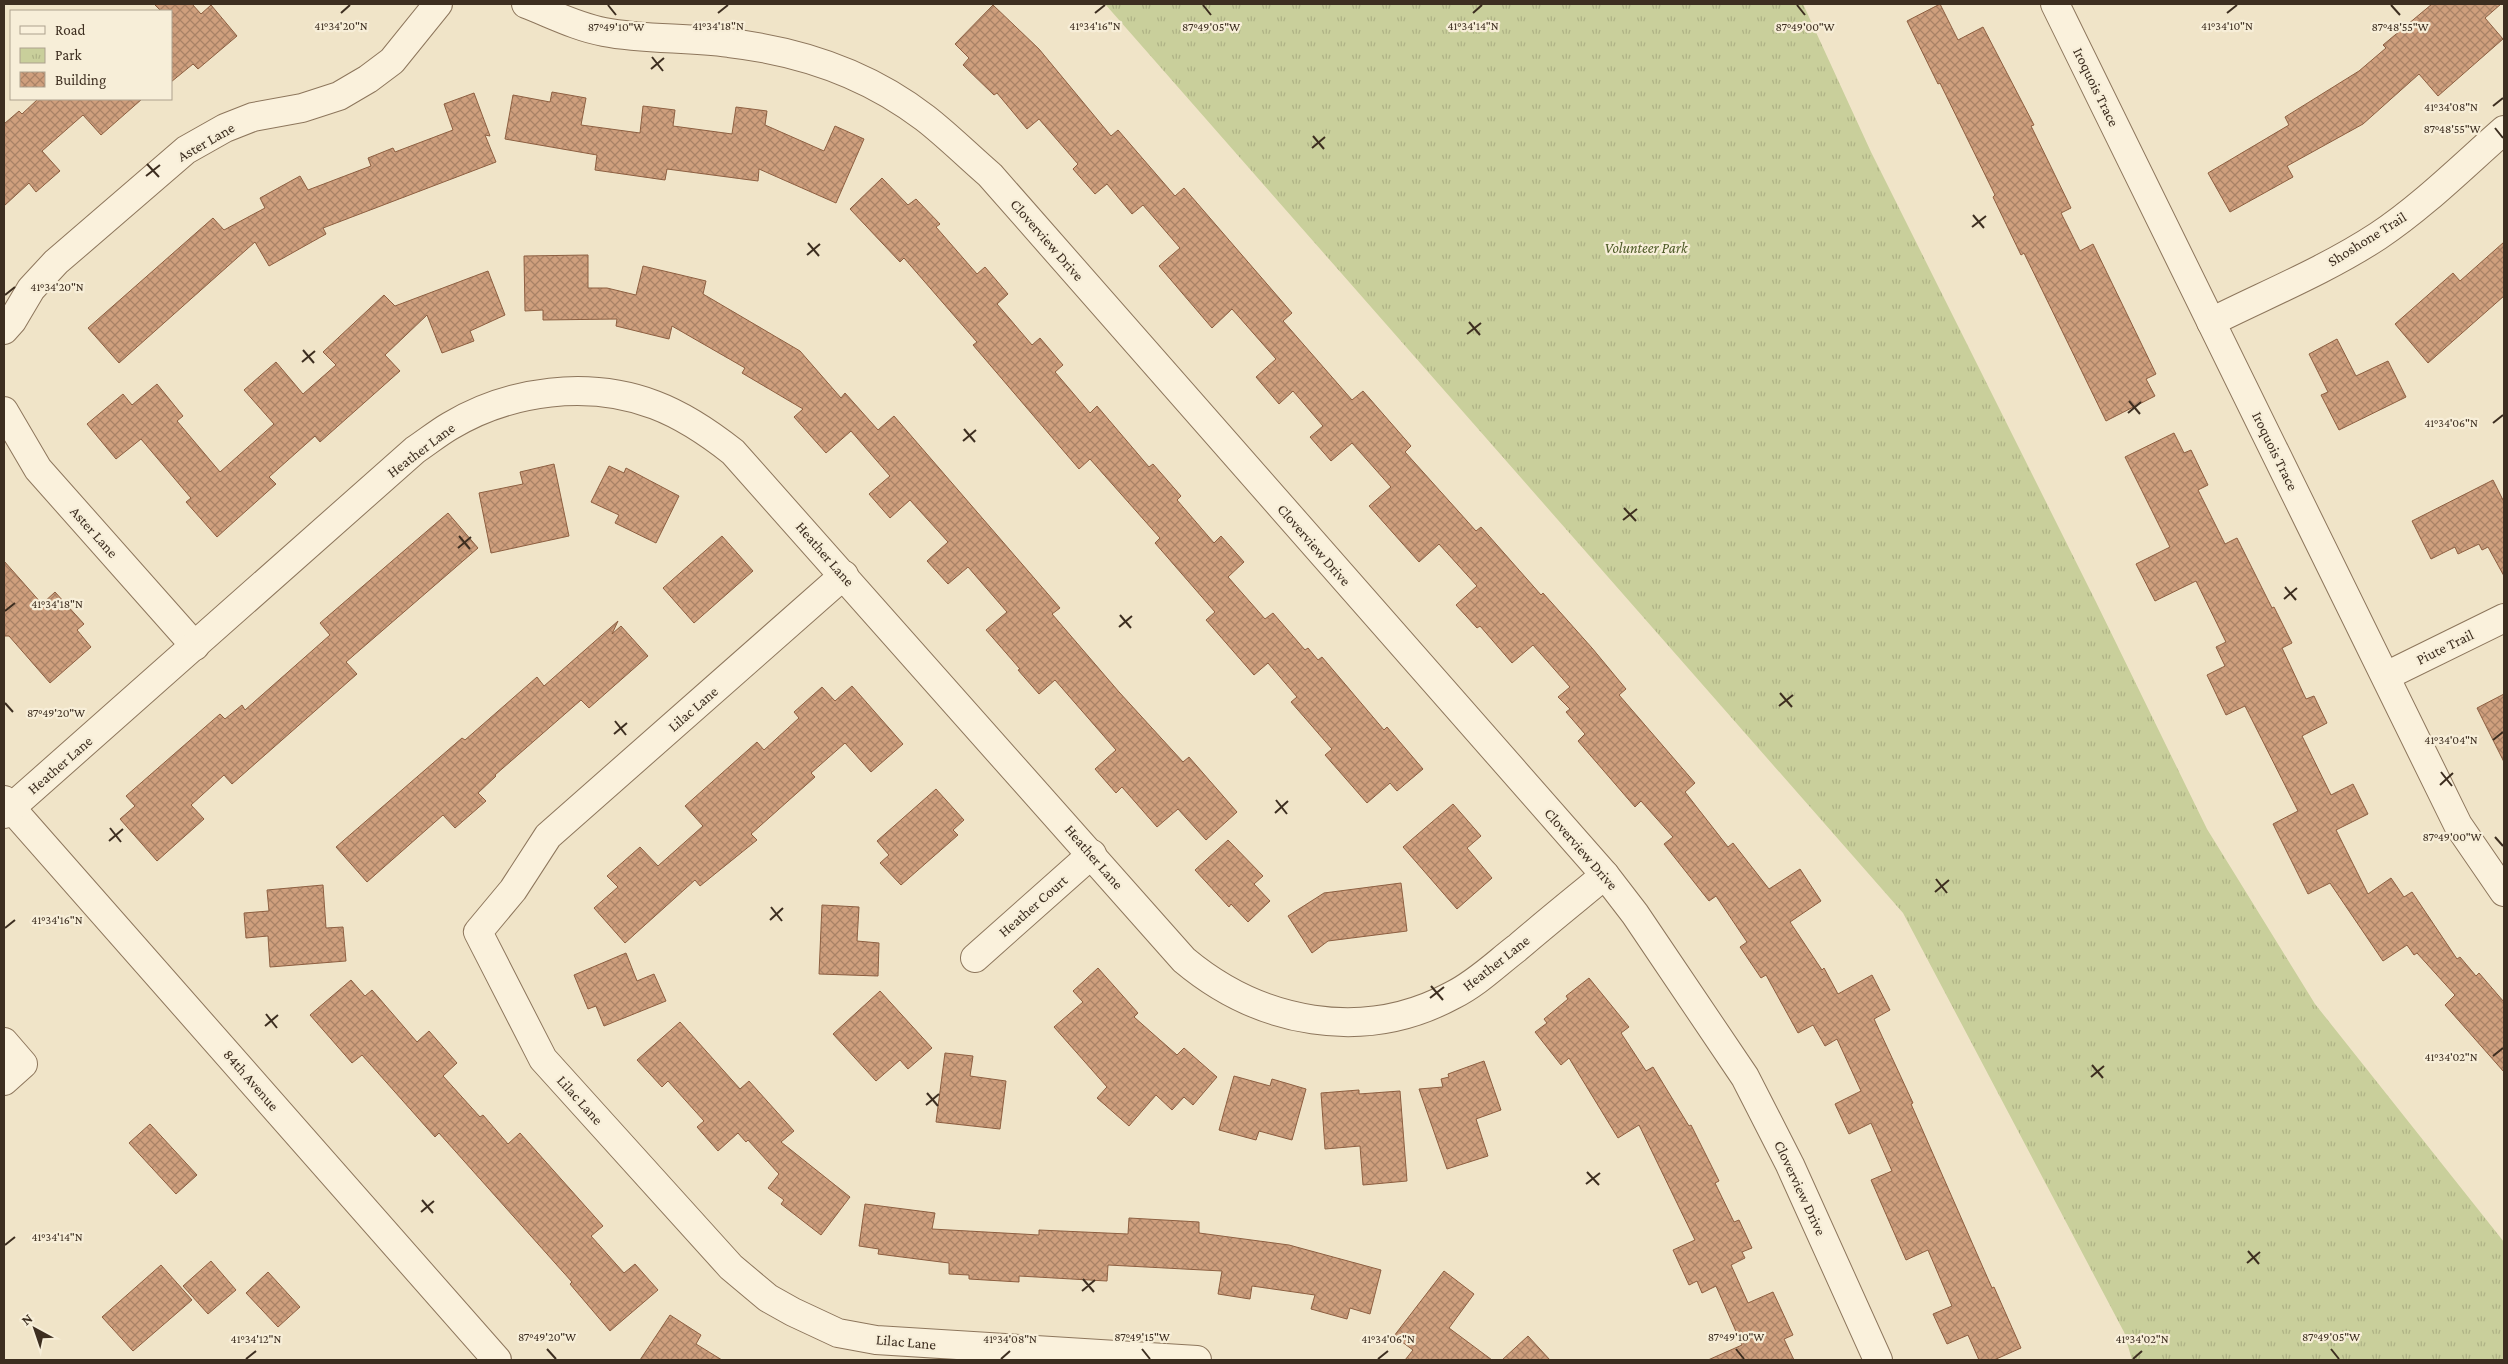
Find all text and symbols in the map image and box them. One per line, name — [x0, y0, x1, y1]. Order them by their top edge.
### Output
legend — [10, 10, 172, 100]
text: 41°34'20"N — [314, 19, 368, 33]
text: 41°34'18"N — [692, 19, 744, 33]
text: 41°34'16"N — [1069, 19, 1121, 33]
text: 41°34'14"N — [1447, 19, 1499, 33]
text: 41°34'10"N — [2201, 19, 2253, 33]
text: 87°49'10"W — [588, 20, 644, 34]
text: 87°49'05"W — [1182, 20, 1240, 34]
text: 87°49'00"W — [1776, 20, 1835, 34]
text: 87°48'55"W — [2372, 20, 2429, 34]
text: Road — [55, 22, 86, 38]
street label: Iroquois Trace — [2069, 45, 2122, 130]
text: Park — [55, 47, 82, 63]
text: Building — [55, 72, 106, 89]
text: 41°34'08"N — [2424, 100, 2478, 114]
street label: Aster Lane — [175, 119, 238, 165]
text: 87°48'55"W — [2424, 122, 2481, 136]
street label: Cloverview Drive — [1007, 196, 1087, 284]
street label: Shoshone Trail — [2325, 209, 2409, 269]
park label: Volunteer Park — [1605, 240, 1689, 256]
text: 41°34'20"N — [30, 280, 84, 294]
street label: Iroquois Trace — [2248, 409, 2301, 494]
text: 41°34'06"N — [2424, 416, 2478, 430]
street label: Heather Lane — [384, 419, 458, 481]
street label: Cloverview Drive — [1274, 501, 1354, 589]
street label: Aster Lane — [67, 503, 121, 561]
street label: Heather Lane — [793, 518, 858, 590]
text: 41°34'18"N — [31, 597, 83, 611]
street label: Piute Trail — [2414, 626, 2476, 668]
street label: Lilac Lane — [665, 683, 721, 735]
text: 87°49'20"W — [27, 706, 85, 720]
street label: Heather Lane — [24, 732, 96, 797]
text: 41°34'04"N — [2424, 733, 2478, 747]
street label: Cloverview Drive — [1541, 805, 1621, 893]
street label: Heather Lane — [1062, 821, 1127, 893]
text: 87°49'00"W — [2423, 830, 2482, 844]
street label: Heather Court — [995, 871, 1071, 940]
text: 41°34'16"N — [31, 913, 83, 927]
street label: Heather Lane — [1459, 932, 1533, 994]
street label: 84th Avenue — [220, 1046, 282, 1114]
text: 41°34'02"N — [2424, 1050, 2478, 1064]
street label: Lilac Lane — [554, 1072, 606, 1128]
street label: Cloverview Drive — [1771, 1138, 1829, 1238]
text: 41°34'14"N — [31, 1230, 83, 1244]
north arrow — [10, 1304, 60, 1354]
text: N — [18, 1310, 36, 1328]
text: 87°49'20"W — [518, 1330, 576, 1344]
text: 87°49'15"W — [1114, 1330, 1170, 1344]
text: 87°49'10"W — [1708, 1330, 1764, 1344]
text: 87°49'05"W — [2302, 1330, 2360, 1344]
street label: Lilac Lane — [875, 1331, 937, 1353]
text: 41°34'12"N — [231, 1332, 282, 1346]
text: 41°34'08"N — [983, 1332, 1037, 1346]
text: 41°34'06"N — [1361, 1332, 1415, 1346]
text: 41°34'02"N — [2115, 1332, 2169, 1346]

